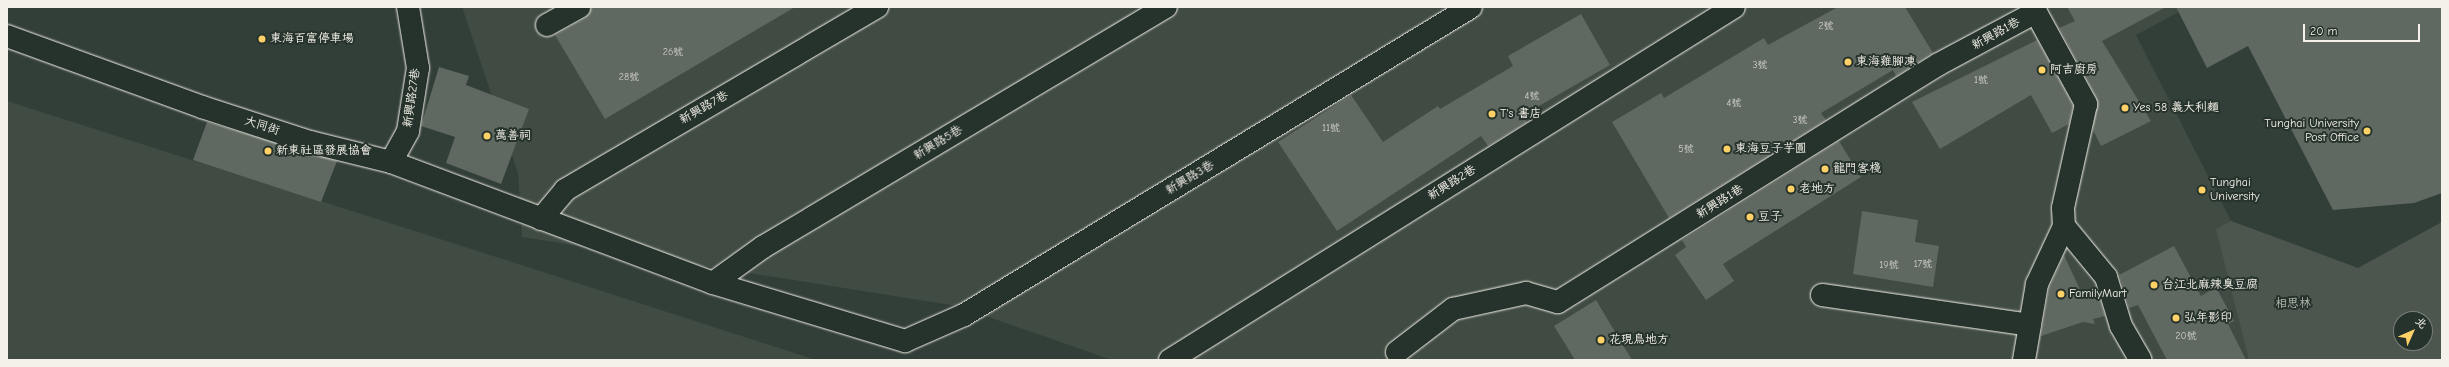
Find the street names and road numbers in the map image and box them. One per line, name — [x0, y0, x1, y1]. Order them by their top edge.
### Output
street label: 新興路1巷 — [1969, 15, 2023, 53]
street label: 新興路27巷 — [401, 67, 423, 129]
street label: 新興路7巷 — [677, 88, 731, 128]
street label: 大同街 — [243, 114, 281, 138]
street label: 新興路5巷 — [911, 123, 965, 163]
street label: 新興路3巷 — [1163, 158, 1217, 198]
street label: 新興路2巷 — [1425, 163, 1479, 203]
street label: 新興路1巷 — [1694, 182, 1746, 222]

